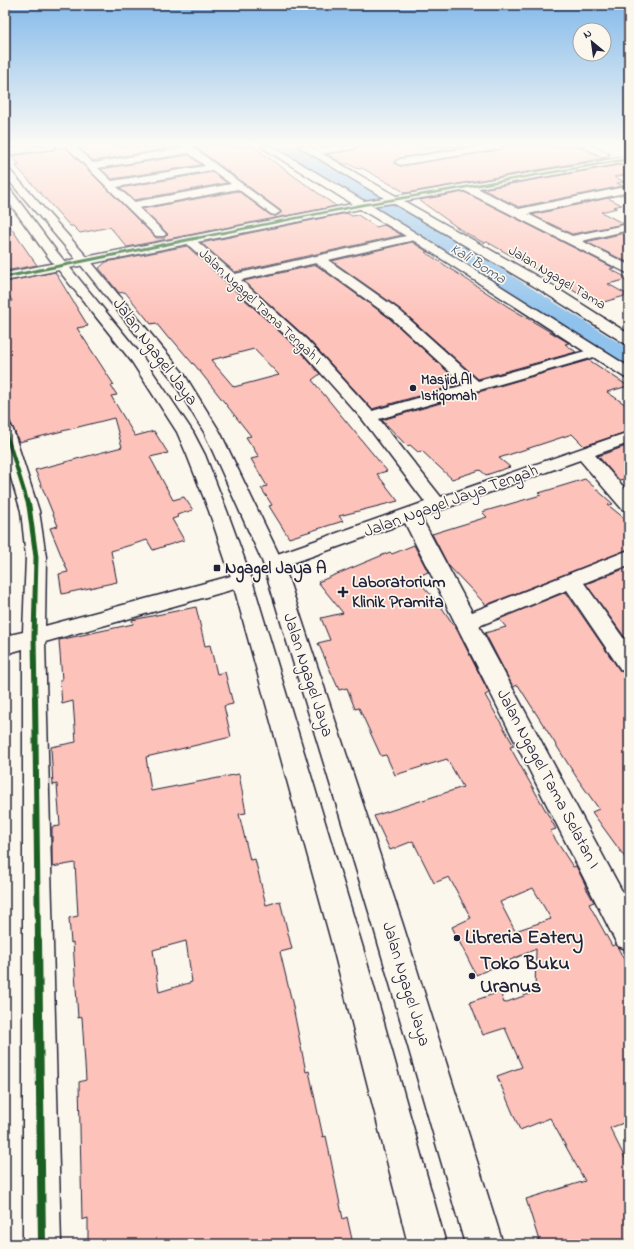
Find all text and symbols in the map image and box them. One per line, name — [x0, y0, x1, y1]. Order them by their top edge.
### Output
north arrow — [572, 22, 612, 62]
text: N — [581, 25, 595, 43]
water label: Kali Boma — [446, 238, 511, 290]
street label: Jalan Ngagel Tama — [504, 241, 610, 316]
street label: Jalan Ngagel Tama Tengah I — [193, 244, 327, 371]
street label: Jalan Ngagel Jaya — [105, 293, 204, 412]
place label: Masjid Al Istiqomah — [421, 370, 477, 407]
marker: Masjid Al Istiqomah — [408, 383, 418, 393]
street label: Jalan Ngagel Jaya Tengah — [360, 458, 542, 546]
place label: Ngagel Jaya A — [225, 556, 327, 583]
marker: Ngagel Jaya A — [212, 563, 222, 573]
place label: Laboratorium Klinik Pramita — [352, 570, 445, 615]
marker: Laboratorium Klinik Pramita — [337, 586, 349, 598]
street label: Jalan Ngagel Jaya — [274, 610, 340, 741]
street label: Jalan Ngagel Tama Selatan I — [488, 685, 606, 874]
street label: Jalan Ngagel Jaya — [373, 919, 437, 1050]
place label: Libreria Eatery — [465, 924, 583, 954]
marker: Libreria Eatery — [452, 933, 462, 943]
place label: Toko Buku Uranus — [480, 950, 570, 1002]
marker: Toko Buku Uranus — [467, 971, 477, 981]

